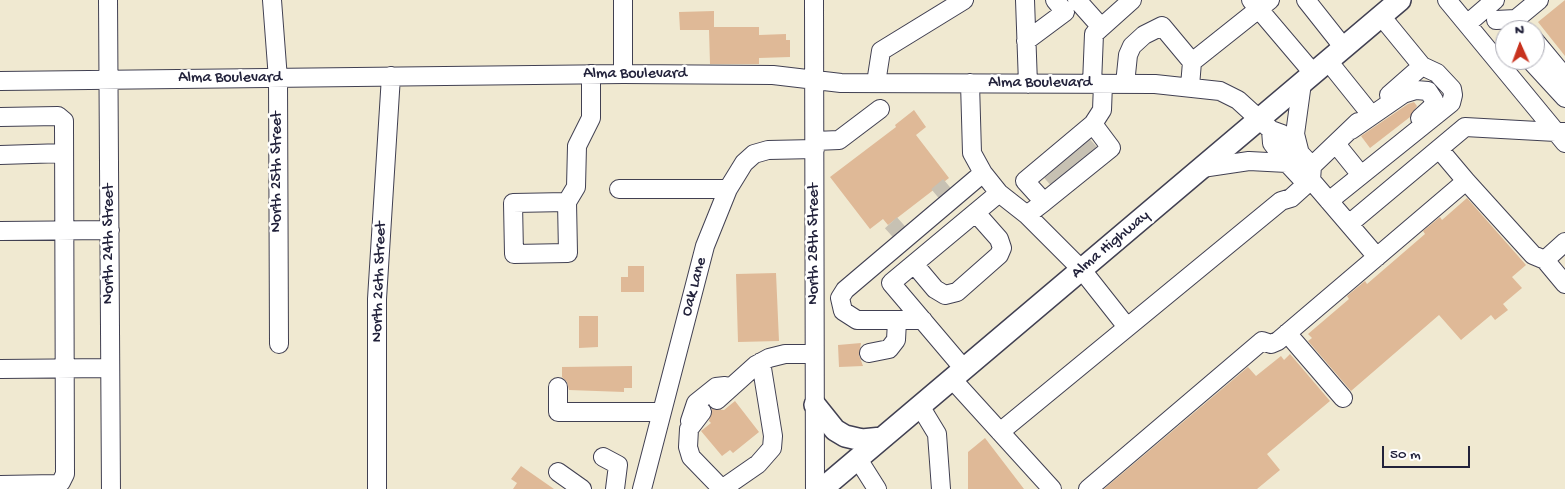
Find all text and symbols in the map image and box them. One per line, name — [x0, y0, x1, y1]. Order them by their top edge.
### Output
north arrow — [1495, 20, 1545, 70]
text: N — [1515, 22, 1524, 39]
street label: Alma Boulevard — [583, 65, 687, 85]
street label: Alma Boulevard — [178, 69, 282, 89]
street label: Alma Boulevard — [988, 74, 1092, 94]
street label: North 25th Street — [268, 111, 288, 233]
street label: North 28th Street — [805, 183, 825, 305]
street label: North 24th Street — [100, 184, 120, 304]
street label: Alma Highway — [1068, 207, 1154, 283]
street label: North 26th Street — [368, 221, 392, 343]
street label: Oak Lane — [678, 256, 712, 318]
scale bar — [1385, 436, 1472, 468]
text: 50 m — [1390, 446, 1421, 464]

